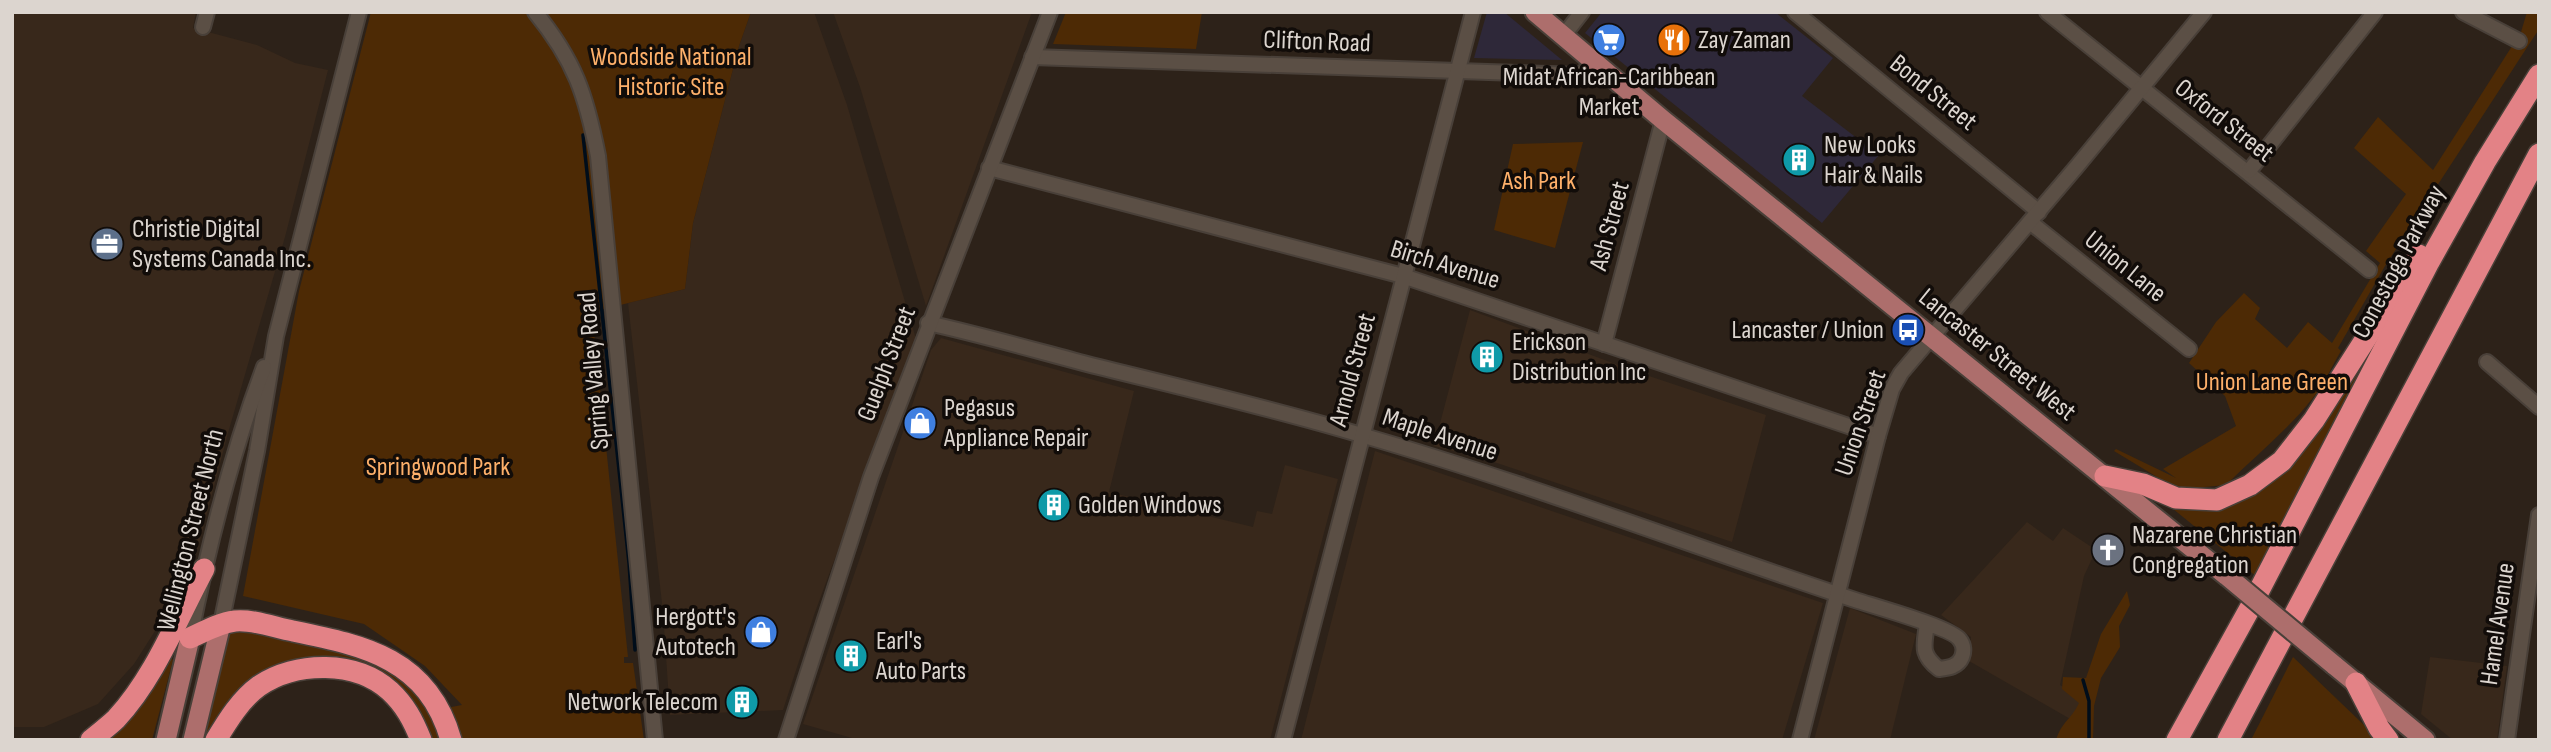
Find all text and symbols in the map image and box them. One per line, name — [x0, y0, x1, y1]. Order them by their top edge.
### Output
supermarket icon: Midat African-Caribbean Market — [1590, 21, 1628, 59]
restaurant icon: Zay Zaman — [1655, 21, 1693, 59]
street label: Clifton Road — [1263, 25, 1371, 59]
place label: Zay Zaman — [1698, 25, 1791, 56]
park label: Woodside National Historic Site — [590, 42, 752, 103]
street label: Bond Street — [1883, 48, 1983, 138]
place label: Midat African-Caribbean Market — [1503, 62, 1715, 123]
street label: Oxford Street — [2168, 73, 2280, 169]
place label: New Looks Hair & Nails — [1824, 130, 1923, 191]
building icon: New Looks Hair & Nails — [1780, 141, 1818, 179]
park label: Ash Park — [1501, 166, 1576, 197]
street label: Ash Street — [1583, 178, 1637, 275]
street label: Conestoga Parkway — [2346, 180, 2452, 344]
place label: Christie Digital Systems Canada Inc. — [132, 214, 311, 275]
office icon: Christie Digital Systems Canada Inc. — [88, 225, 126, 263]
street label: Union Lane — [2078, 225, 2172, 309]
street label: Birch Avenue — [1387, 234, 1503, 296]
street label: Lancaster Street West — [1912, 282, 2082, 428]
street label: Spring Valley Road — [572, 291, 616, 451]
street label: Guelph Street — [851, 302, 923, 426]
street label: Arnold Street — [1323, 310, 1383, 431]
bus stop icon: Lancaster / Union — [1889, 311, 1927, 349]
place label: Lancaster / Union — [1732, 315, 1884, 346]
place label: Erickson Distribution Inc — [1512, 327, 1646, 388]
building icon: Erickson Distribution Inc — [1468, 338, 1506, 376]
street label: Union Street — [1828, 366, 1894, 480]
park label: Union Lane Green — [2196, 367, 2348, 398]
place label: Pegasus Appliance Repair — [943, 393, 1089, 454]
street label: Maple Avenue — [1379, 402, 1501, 468]
shop icon: Pegasus Appliance Repair — [901, 404, 939, 442]
street label: Wellington Street North — [151, 426, 231, 634]
park label: Springwood Park — [366, 452, 510, 483]
building icon: Golden Windows — [1035, 486, 1073, 524]
place label: Golden Windows — [1078, 490, 1222, 521]
place label: Nazarene Christian Congregation — [2132, 520, 2297, 581]
church icon: Nazarene Christian Congregation — [2089, 531, 2127, 569]
street label: Hamel Avenue — [2474, 561, 2522, 687]
place label: Hergott's Autotech — [655, 602, 736, 663]
shop icon: Hergott's Autotech — [742, 613, 780, 651]
place label: Earl's Auto Parts — [875, 626, 966, 687]
building icon: Earl's Auto Parts — [832, 637, 870, 675]
building icon: Network Telecom — [723, 683, 761, 721]
place label: Network Telecom — [567, 687, 718, 718]

